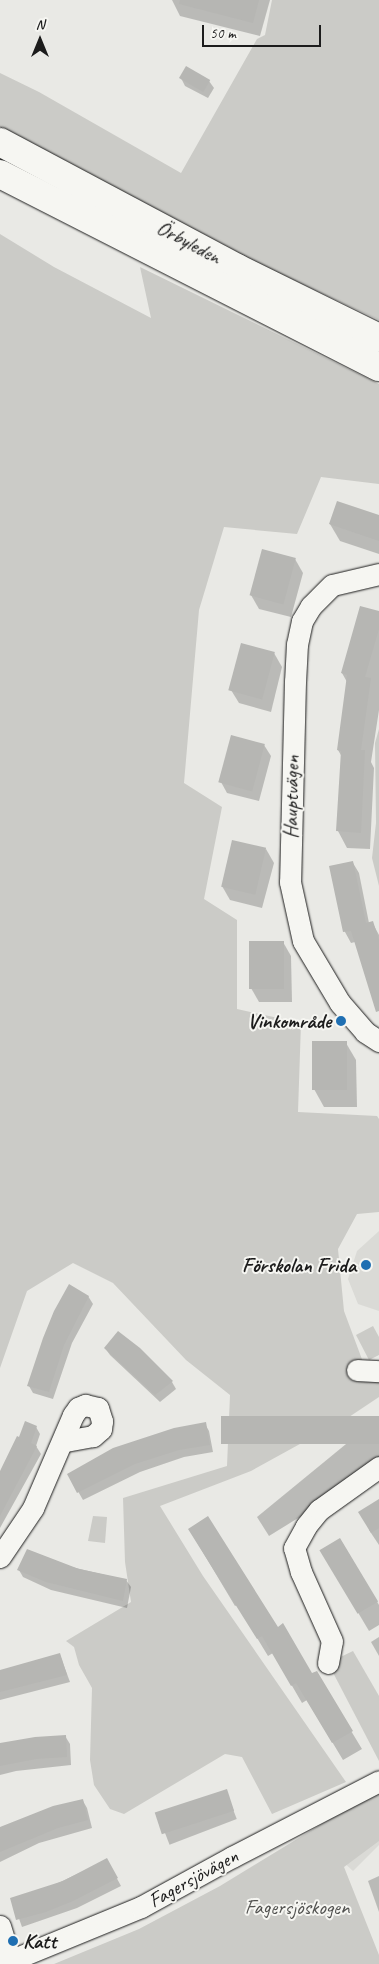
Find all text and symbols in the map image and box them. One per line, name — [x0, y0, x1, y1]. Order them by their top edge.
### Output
north arrow — [15, 15, 65, 65]
scale bar — [204, 15, 323, 47]
text: N — [36, 16, 44, 33]
text: 50 m — [210, 24, 236, 43]
street label: Örbyleden — [153, 215, 225, 269]
street label: Hauptvägen — [278, 755, 304, 839]
place label: Vinkområde — [247, 1008, 331, 1034]
marker: Vinkområde — [335, 1015, 347, 1027]
place label: Förskolan Frida — [243, 1252, 356, 1278]
marker: Förskolan Frida — [360, 1259, 372, 1271]
street label: Fagersjövägen — [144, 1843, 242, 1913]
park label: Fagersjöskogen — [245, 1894, 349, 1920]
place label: Katt — [23, 1928, 56, 1954]
marker: Katt — [7, 1935, 19, 1947]

